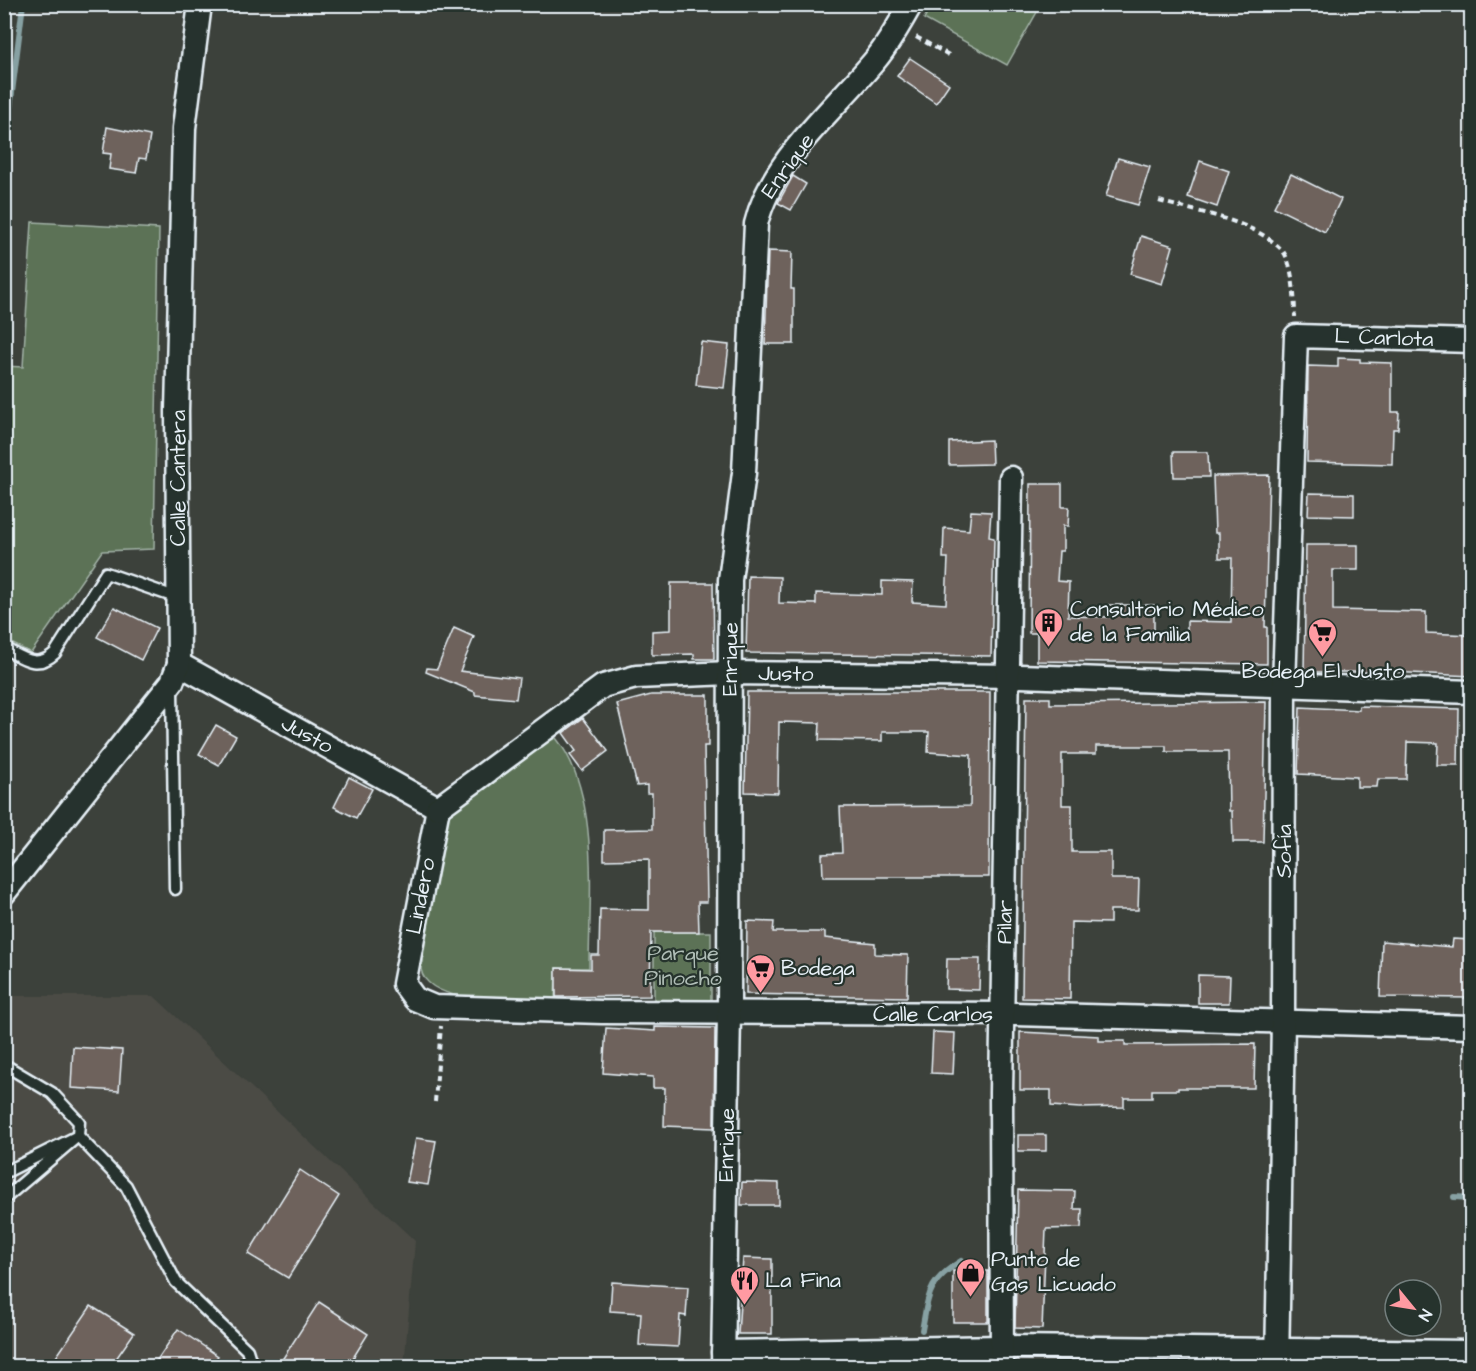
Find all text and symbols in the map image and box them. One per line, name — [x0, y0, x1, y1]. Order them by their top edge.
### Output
street label: Enrique — [754, 127, 822, 205]
street label: L Carlota — [1334, 321, 1434, 355]
street label: Calle Cantera — [163, 410, 194, 546]
place label: Consultorio Médico de la Familia — [1070, 594, 1264, 650]
building icon: Consultorio Médico de la Familia — [1033, 606, 1065, 648]
supermarket icon: Bodega El Justo — [1307, 616, 1339, 658]
street label: Enrique — [715, 622, 746, 696]
place label: Bodega El Justo — [1242, 656, 1405, 688]
street label: Justo — [758, 658, 814, 690]
street label: Justo — [275, 708, 339, 762]
street label: Sofía — [1269, 824, 1300, 878]
street label: Lindero — [398, 855, 444, 937]
street label: Pilar — [989, 900, 1021, 944]
park label: Parque Pinocho — [644, 938, 723, 994]
supermarket icon: Bodega — [744, 952, 776, 994]
place label: Bodega — [781, 953, 855, 985]
street label: Calle Carlos — [873, 999, 993, 1030]
street label: Enrique — [711, 1108, 743, 1182]
place label: Punto de Gas Licuado — [991, 1244, 1116, 1300]
shop icon: Punto de Gas Licuado — [954, 1256, 986, 1298]
restaurant icon: La Fina — [728, 1264, 760, 1306]
place label: La Fina — [765, 1265, 841, 1296]
north arrow — [1383, 1278, 1443, 1338]
text: N — [1413, 1305, 1437, 1325]

